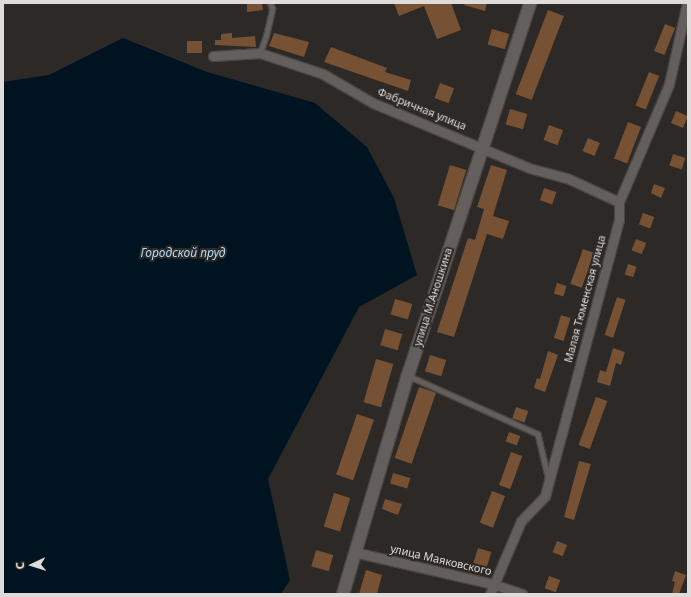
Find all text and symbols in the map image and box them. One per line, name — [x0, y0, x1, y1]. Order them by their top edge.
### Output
street label: Фабричная улица — [376, 85, 468, 133]
street label: Малая Тюменская улица — [562, 234, 608, 364]
water label: Городской пруд — [140, 246, 226, 260]
street label: улица М.Аношкина — [411, 246, 455, 348]
street label: улица Маяковского — [389, 542, 493, 578]
north arrow — [12, 545, 52, 585]
text: С — [12, 562, 27, 570]

